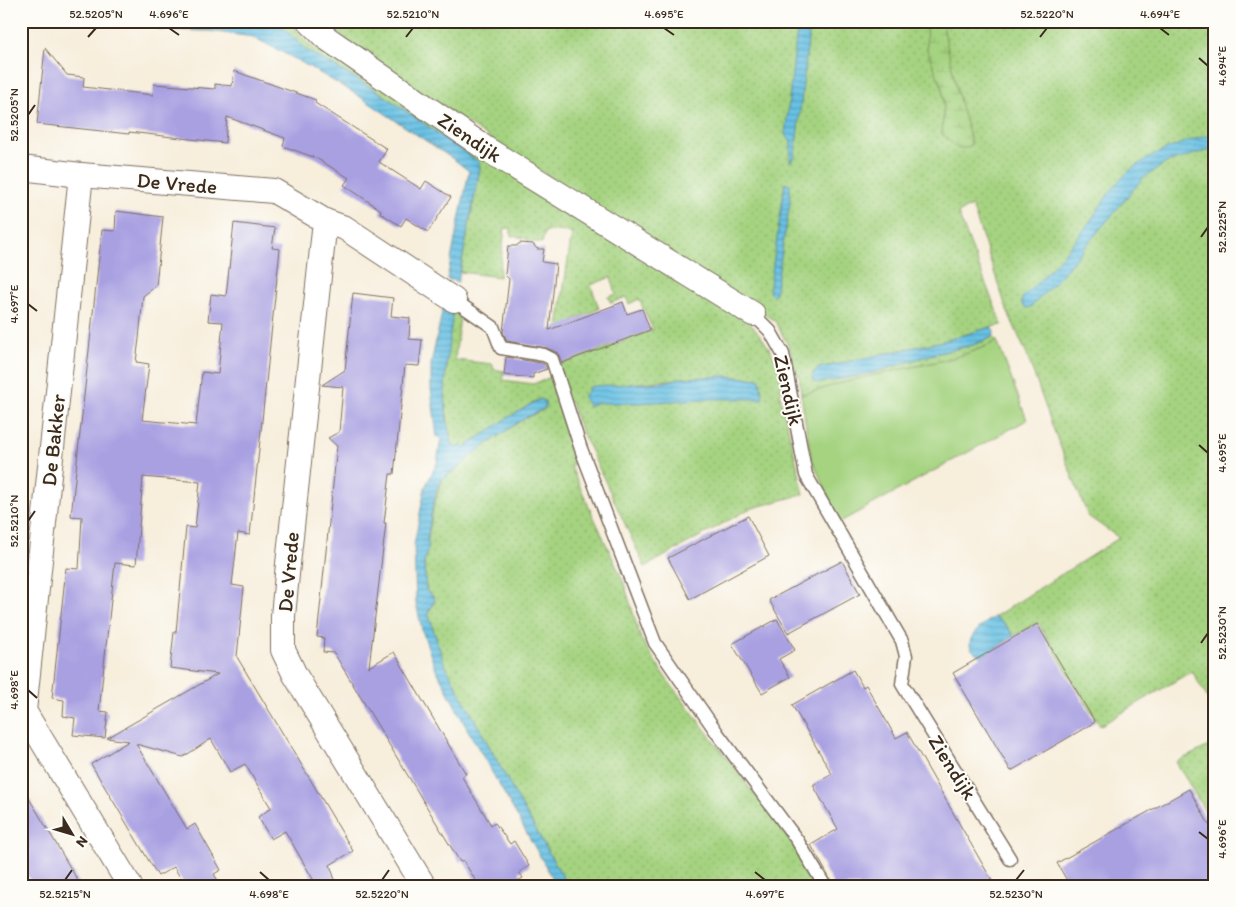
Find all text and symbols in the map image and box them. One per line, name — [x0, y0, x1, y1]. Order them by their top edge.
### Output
text: 52.5205°N — [69, 7, 123, 21]
text: 4.696°E — [149, 7, 189, 21]
text: 52.5210°N — [387, 7, 439, 21]
text: 4.695°E — [644, 7, 684, 21]
text: 52.5220°N — [1020, 7, 1074, 21]
text: 4.694°E — [1140, 7, 1180, 21]
text: 4.694°E — [1215, 46, 1229, 86]
text: 52.5205°N — [7, 88, 21, 142]
street label: Ziendijk — [433, 107, 507, 168]
street label: De Vrede — [136, 167, 218, 199]
text: 52.5225°N — [1215, 201, 1229, 253]
text: 4.697°E — [7, 284, 21, 323]
street label: Ziendijk — [769, 352, 809, 428]
street label: De Bakker — [36, 392, 70, 487]
text: 4.695°E — [1215, 433, 1229, 473]
text: 52.5210°N — [7, 495, 21, 547]
street label: De Vrede — [272, 531, 304, 613]
text: 52.5230°N — [1215, 606, 1229, 660]
text: 4.698°E — [7, 670, 21, 710]
street label: Ziendijk — [923, 730, 983, 804]
north arrow — [48, 810, 98, 860]
text: 4.696°E — [1215, 819, 1229, 859]
text: N — [72, 833, 91, 851]
text: 52.5215°N — [39, 887, 91, 901]
text: 4.698°E — [249, 887, 289, 901]
text: 52.5220°N — [355, 887, 409, 901]
text: 4.697°E — [746, 887, 785, 901]
text: 52.5230°N — [989, 887, 1043, 901]

